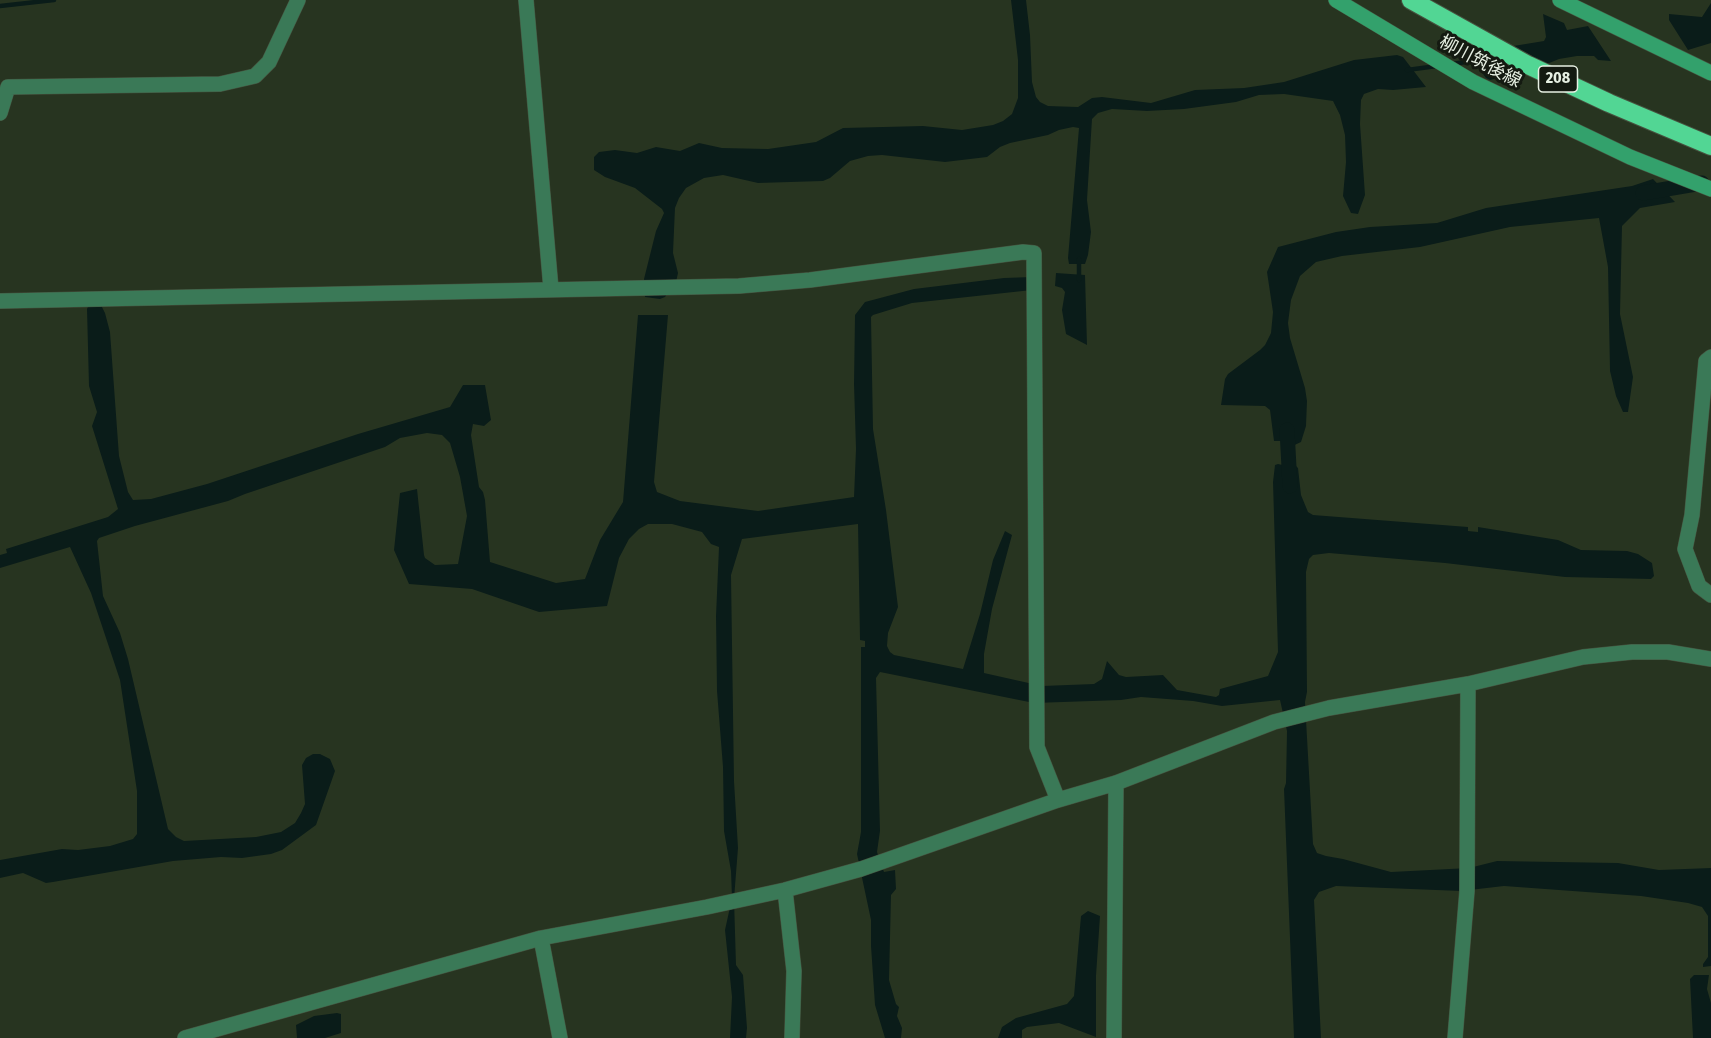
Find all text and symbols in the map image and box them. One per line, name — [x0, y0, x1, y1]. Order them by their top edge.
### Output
street label: 柳川筑後線 — [1435, 31, 1525, 93]
road number: 208 — [1538, 66, 1578, 92]

